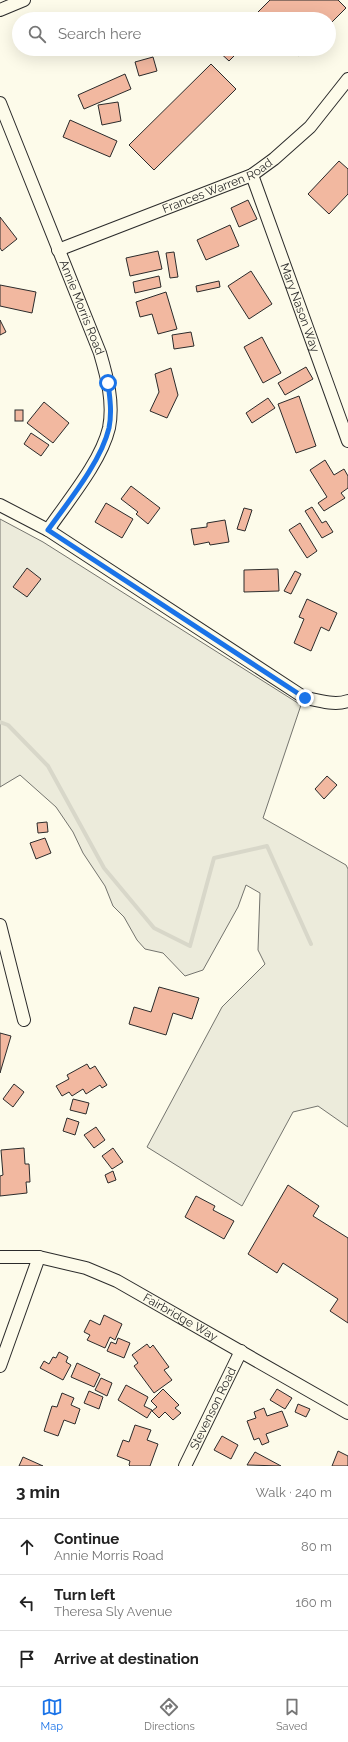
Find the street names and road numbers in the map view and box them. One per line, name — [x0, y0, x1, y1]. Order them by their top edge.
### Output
street label: Frances Warren Road — [160, 156, 275, 216]
street label: Annie Morris Road — [56, 258, 107, 357]
street label: Mary Nason Way — [277, 261, 323, 354]
street label: Fairbridge Way — [141, 1291, 221, 1344]
street label: Stevenson Road — [187, 1365, 239, 1452]

